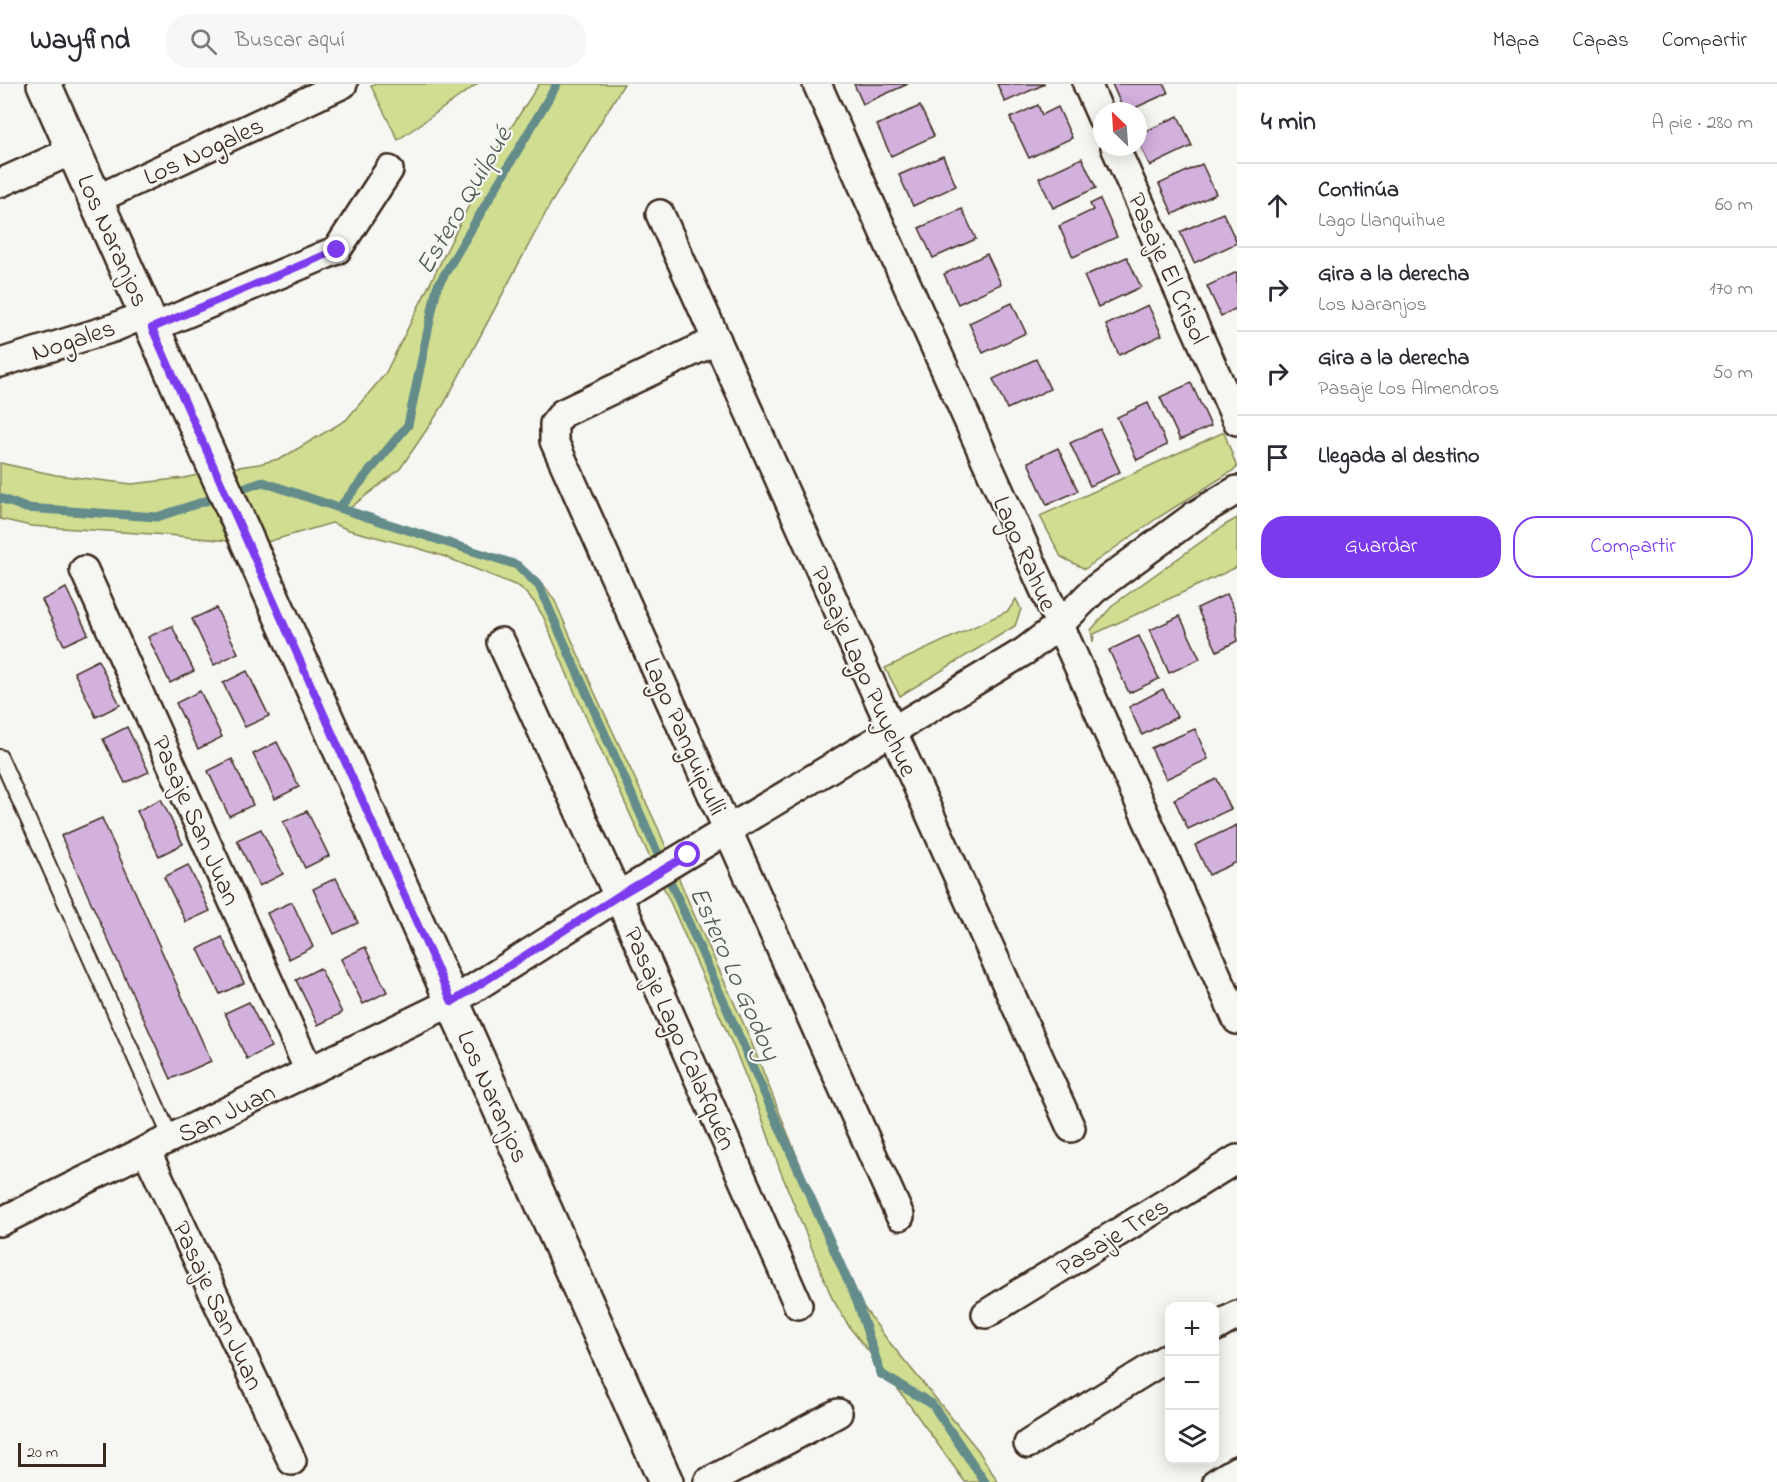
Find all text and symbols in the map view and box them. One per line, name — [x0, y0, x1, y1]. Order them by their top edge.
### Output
search box — [166, 14, 586, 68]
text: Wayfind — [30, 21, 130, 62]
icon: search — [187, 25, 220, 58]
text: Buscar aquí — [235, 25, 345, 57]
text: Mapa — [1492, 26, 1539, 56]
text: Capas — [1572, 26, 1629, 56]
text: Compartir — [1662, 26, 1747, 56]
north arrow — [1093, 102, 1147, 156]
text: 4 min — [1261, 104, 1316, 142]
street label: Los Nogales — [138, 108, 271, 197]
text: A pie · 280 m — [1651, 109, 1753, 138]
water label: Estero Quilpué — [407, 119, 524, 282]
street label: Los Naranjos — [65, 169, 157, 314]
text: Continúa — [1318, 175, 1399, 207]
street label: Pasaje El Crisol — [1116, 187, 1217, 351]
icon: ahead — [1261, 189, 1294, 222]
text: 60 m — [1715, 191, 1753, 220]
text: Lago Llanquihue — [1318, 207, 1445, 236]
route end — [323, 236, 349, 262]
text: Gira a la derecha — [1318, 259, 1469, 291]
icon: right — [1261, 273, 1294, 306]
text: 170 m — [1709, 275, 1753, 304]
text: Los Naranjos — [1318, 291, 1427, 320]
street label: Nogales — [27, 310, 121, 373]
text: Gira a la derecha — [1318, 343, 1469, 375]
icon: right — [1261, 357, 1294, 390]
text: 50 m — [1712, 359, 1753, 388]
text: Pasaje Los Almendros — [1318, 375, 1499, 404]
icon: arrive — [1261, 441, 1294, 474]
text: Llegada al destino — [1318, 441, 1479, 473]
street label: Lago Rahue — [981, 490, 1066, 618]
button: Guardar — [1261, 516, 1501, 578]
button: Compartir — [1513, 516, 1753, 578]
street label: Pasaje Lago Puyehue — [799, 561, 926, 784]
street label: Lago Panguipulli — [631, 652, 735, 822]
street label: Pasaje San Juan — [140, 730, 249, 912]
route start — [674, 841, 700, 867]
water label: Estero Lo Godoy — [678, 881, 790, 1068]
street label: Pasaje Lago Calafquén — [612, 921, 745, 1157]
street label: Los Naranjos — [445, 1025, 537, 1170]
street label: San Juan — [172, 1075, 283, 1155]
street label: Pasaje Tres — [1050, 1189, 1177, 1288]
street label: Pasaje San Juan — [160, 1216, 272, 1397]
map controls — [1165, 1302, 1219, 1464]
button: + — [1165, 1302, 1219, 1356]
button: − — [1165, 1356, 1219, 1410]
button: layers — [1165, 1410, 1219, 1464]
scale bar — [18, 1440, 106, 1468]
text: 20 m — [27, 1441, 58, 1465]

